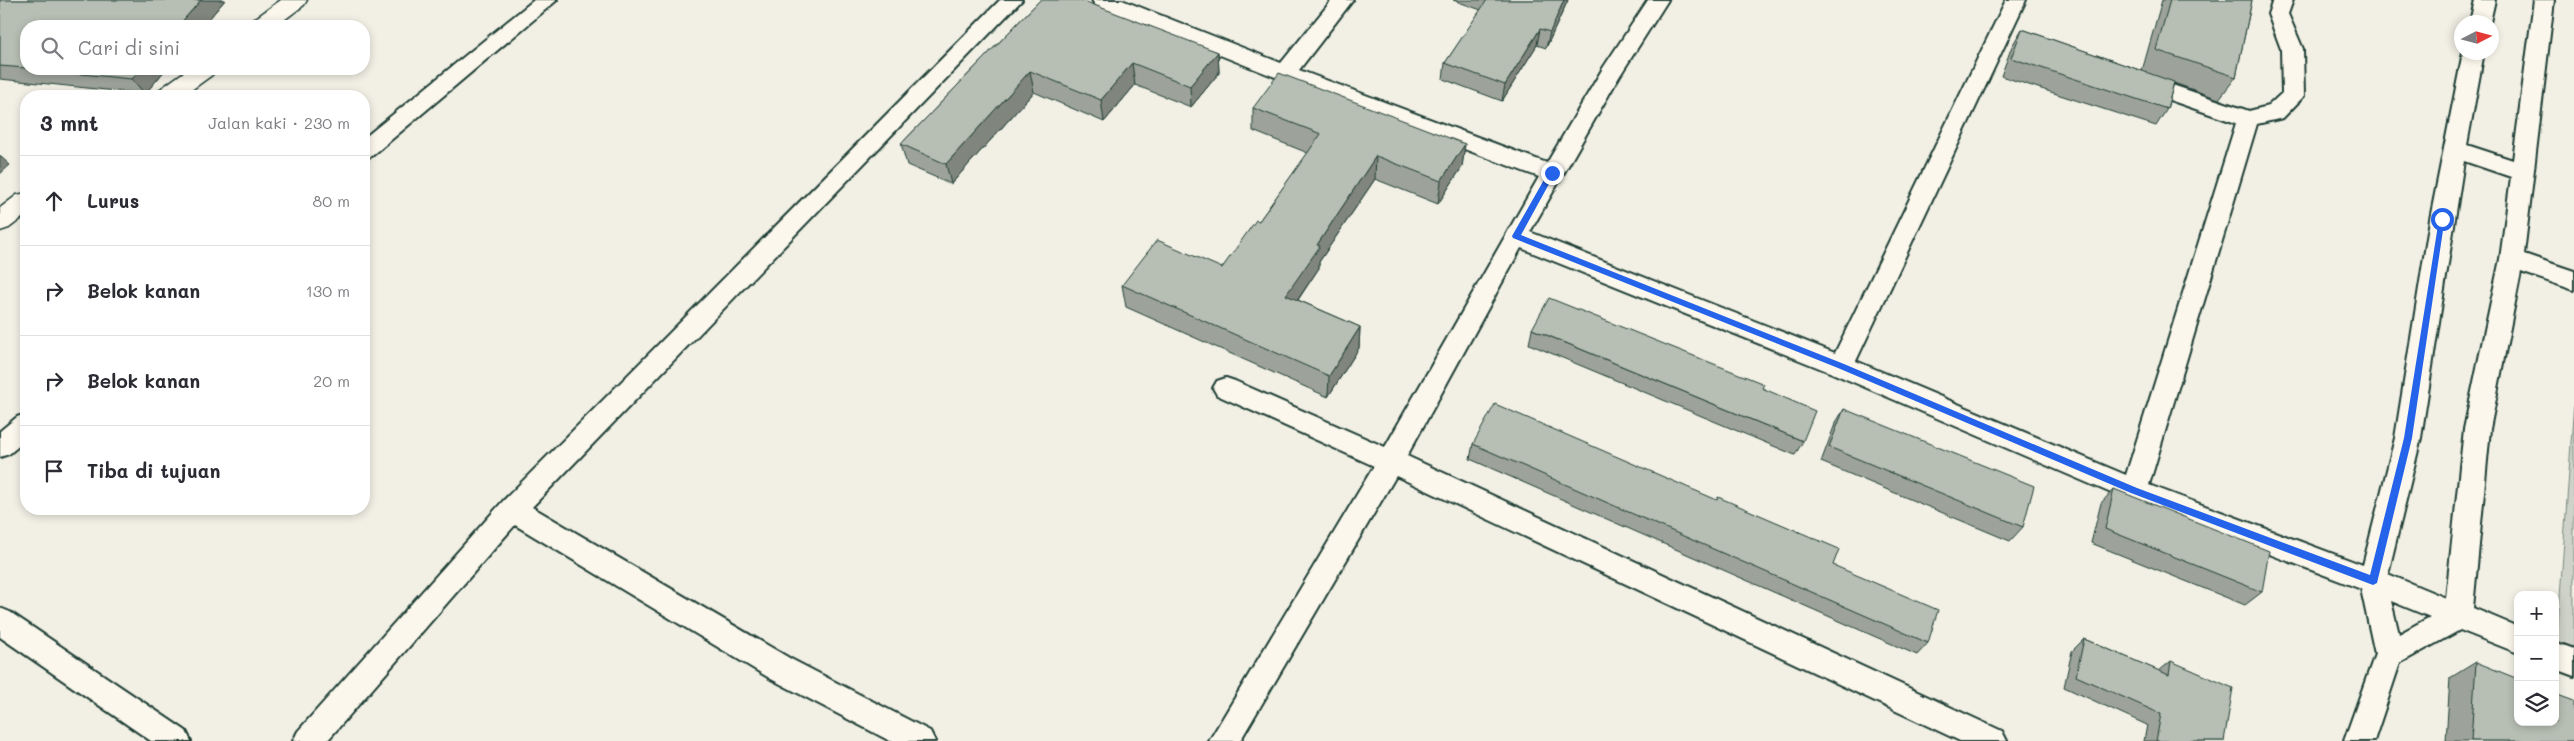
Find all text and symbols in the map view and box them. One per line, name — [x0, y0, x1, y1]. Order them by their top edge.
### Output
north arrow — [2454, 15, 2499, 60]
search box — [20, 20, 370, 75]
icon: search — [38, 34, 66, 62]
text: Cari di sini — [78, 35, 180, 60]
text: 3 mnt — [40, 109, 98, 136]
text: Jalan kaki · 230 m — [208, 112, 350, 133]
route end — [1541, 162, 1564, 185]
icon: ahead — [40, 187, 68, 215]
text: Lurus — [87, 188, 139, 213]
text: 80 m — [313, 190, 350, 211]
route start — [2431, 208, 2454, 231]
icon: right — [40, 277, 68, 305]
text: Belok kanan — [87, 278, 200, 303]
text: 130 m — [306, 280, 350, 301]
icon: right — [40, 367, 68, 395]
text: Belok kanan — [87, 368, 200, 393]
text: 20 m — [313, 370, 350, 391]
icon: arrive — [40, 457, 68, 485]
text: Tiba di tujuan — [87, 458, 220, 483]
map controls — [2514, 591, 2559, 726]
button: + — [2514, 591, 2559, 636]
button: − — [2514, 636, 2559, 681]
button: layers — [2514, 681, 2559, 726]

